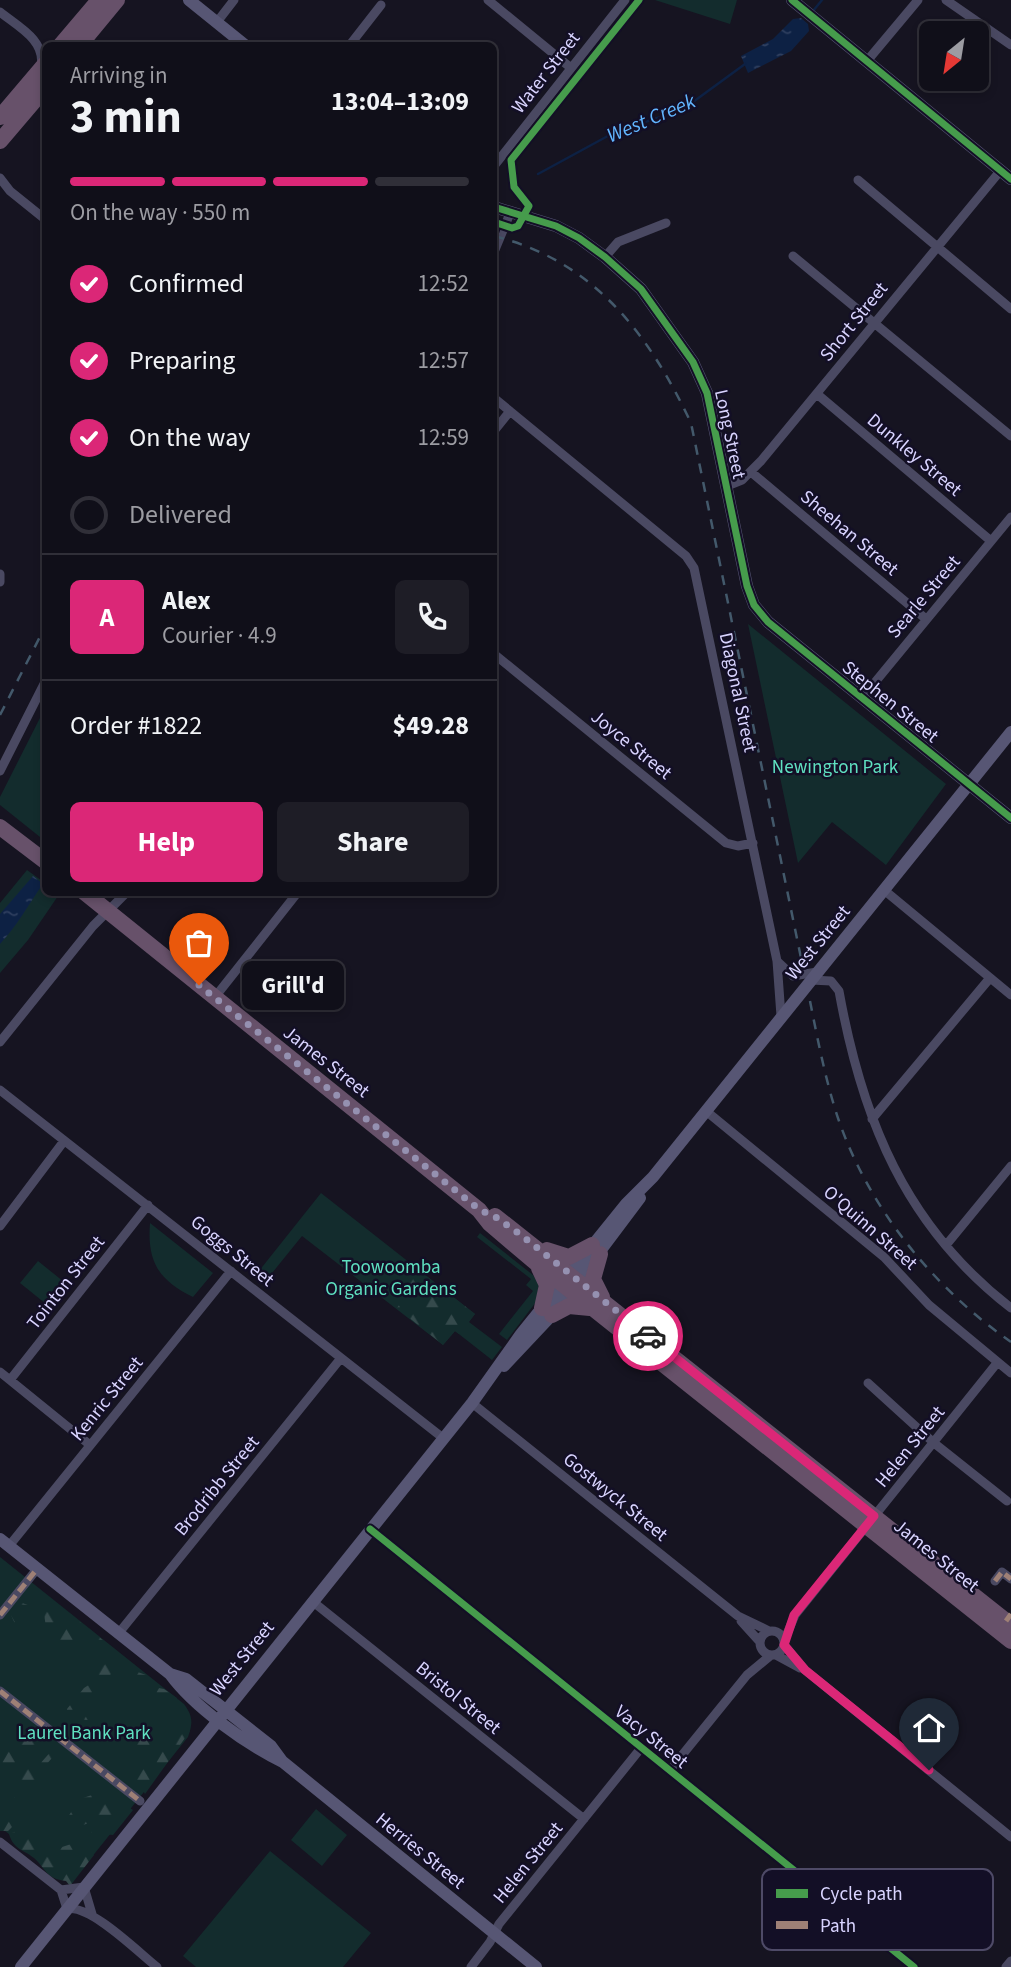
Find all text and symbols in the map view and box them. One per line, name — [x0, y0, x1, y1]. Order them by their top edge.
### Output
north arrow — [919, 21, 989, 91]
map controls — [919, 21, 989, 91]
street label: Water Street — [506, 26, 587, 120]
text: Arriving in — [70, 59, 168, 92]
text: 13:04–13:09 — [331, 83, 469, 120]
text: 3 min — [70, 85, 182, 150]
water label: West Creek — [602, 85, 701, 150]
text: On the way · 550 m — [70, 196, 250, 229]
icon: check — [70, 265, 108, 303]
text: Confirmed — [129, 265, 244, 302]
text: 12:52 — [418, 267, 469, 300]
street label: Short Street — [814, 276, 895, 367]
icon: check — [70, 342, 108, 380]
text: Preparing — [129, 342, 235, 379]
text: 12:57 — [418, 344, 469, 377]
street label: Long Street — [707, 387, 752, 482]
street label: Dunkley Street — [861, 407, 968, 503]
icon: check — [70, 419, 108, 457]
text: On the way — [129, 419, 250, 456]
text: 12:59 — [418, 421, 469, 454]
street label: Sheehan Street — [794, 484, 905, 583]
text: Delivered — [129, 496, 232, 533]
street label: Searle Street — [881, 549, 967, 644]
button: phone — [395, 580, 469, 654]
text: Alex — [162, 582, 211, 619]
text: A — [100, 599, 114, 636]
text: Courier · 4.9 — [162, 619, 277, 652]
street label: Diagonal Street — [712, 630, 764, 755]
street label: Stephen Street — [836, 655, 945, 750]
street label: Joyce Street — [585, 704, 678, 787]
text: Order #1822 — [70, 707, 202, 744]
text: $49.28 — [393, 707, 469, 744]
park label: Newington Park — [772, 754, 899, 781]
button: Help — [70, 802, 263, 882]
button: Share — [277, 802, 469, 882]
street label: West Street — [779, 899, 857, 986]
pin — [169, 913, 229, 985]
icon: bag — [180, 924, 218, 962]
callout: Grill'd — [241, 960, 342, 1010]
text: Grill'd — [261, 969, 325, 1002]
street label: James Street — [277, 1020, 376, 1105]
street label: O'Quinn Street — [817, 1180, 924, 1277]
street label: Goggs Street — [184, 1209, 280, 1294]
street label: Tointon Street — [21, 1230, 112, 1336]
park label: Toowoomba Organic Gardens — [325, 1254, 457, 1303]
courier — [613, 1301, 683, 1371]
icon: car — [629, 1317, 667, 1355]
street label: Kenric Street — [65, 1350, 150, 1447]
street label: Helen Street — [869, 1400, 952, 1493]
street label: Brodribb Street — [168, 1430, 266, 1542]
street label: Gostwyck Street — [557, 1446, 674, 1548]
street label: James Street — [887, 1513, 985, 1599]
street label: West Street — [203, 1615, 281, 1702]
street label: Bristol Street — [410, 1655, 507, 1741]
pin — [899, 1698, 959, 1770]
street label: Vacy Street — [608, 1699, 694, 1776]
icon: home — [910, 1709, 948, 1747]
park label: Laurel Bank Park — [17, 1720, 151, 1747]
street label: Herries Street — [369, 1807, 471, 1896]
street label: Helen Street — [487, 1816, 570, 1909]
legend — [762, 1869, 993, 1950]
text: Cycle path — [820, 1881, 902, 1908]
text: Path — [820, 1913, 856, 1940]

